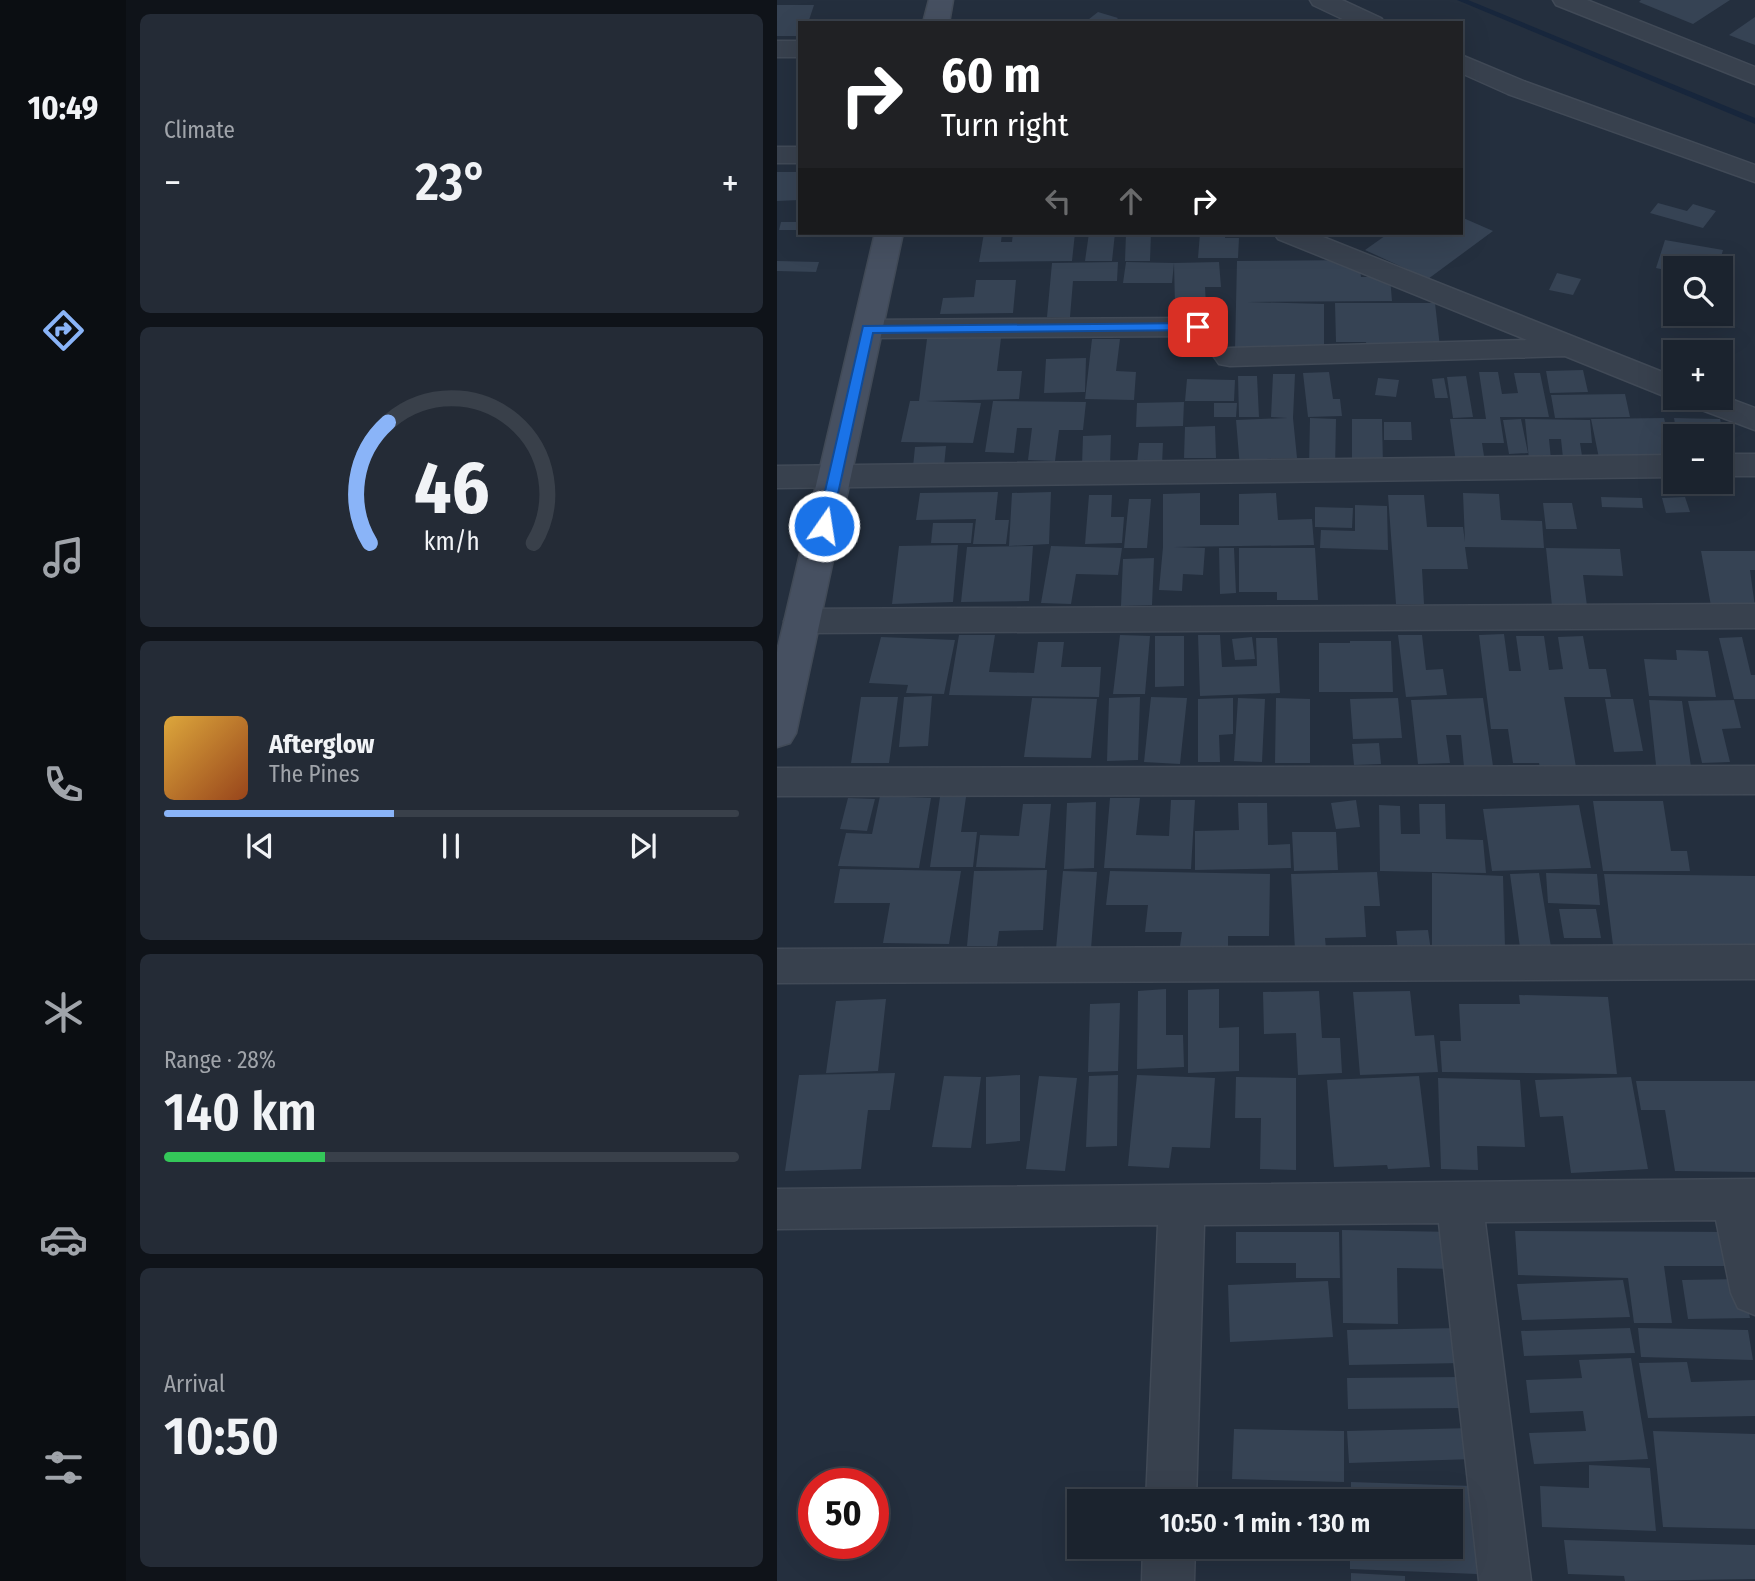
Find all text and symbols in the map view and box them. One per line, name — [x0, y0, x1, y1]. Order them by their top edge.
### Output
text: 60 m — [941, 46, 1041, 105]
icon: right — [826, 49, 917, 140]
text: 10:49 — [28, 89, 98, 127]
text: Turn right — [941, 106, 1068, 144]
text: Climate — [164, 116, 235, 144]
text: 23° — [415, 151, 488, 214]
text: − — [164, 160, 181, 206]
text: + — [722, 160, 739, 206]
icon: left — [1039, 182, 1077, 220]
icon: ahead — [1112, 182, 1150, 220]
icon: right — [1185, 182, 1223, 220]
map controls — [1663, 256, 1733, 494]
button: search — [1663, 256, 1733, 326]
pin — [1168, 297, 1228, 357]
icon: directions — [39, 306, 88, 355]
icon: arrive — [1179, 308, 1217, 346]
button: + — [1663, 340, 1733, 410]
button: − — [1663, 424, 1733, 494]
text: 46 — [414, 446, 489, 533]
position arrow — [787, 489, 861, 563]
text: km/h — [424, 527, 479, 557]
icon: music — [39, 533, 88, 582]
text: Afterglow — [269, 729, 374, 760]
icon: phone — [39, 760, 88, 809]
text: The Pines — [269, 760, 360, 788]
icon: previous — [241, 827, 279, 865]
icon: pause — [432, 827, 470, 865]
icon: next — [624, 827, 662, 865]
icon: climate — [39, 988, 88, 1037]
text: Range · 28% — [164, 1046, 276, 1074]
text: 140 km — [164, 1081, 317, 1144]
icon: car — [39, 1215, 88, 1264]
text: Arrival — [164, 1370, 225, 1398]
text: 10:50 — [164, 1405, 279, 1468]
icon: filters — [39, 1443, 88, 1492]
speed limit sign: 50 — [798, 1468, 889, 1559]
text: 10:50 · 1 min · 130 m — [1160, 1508, 1370, 1539]

